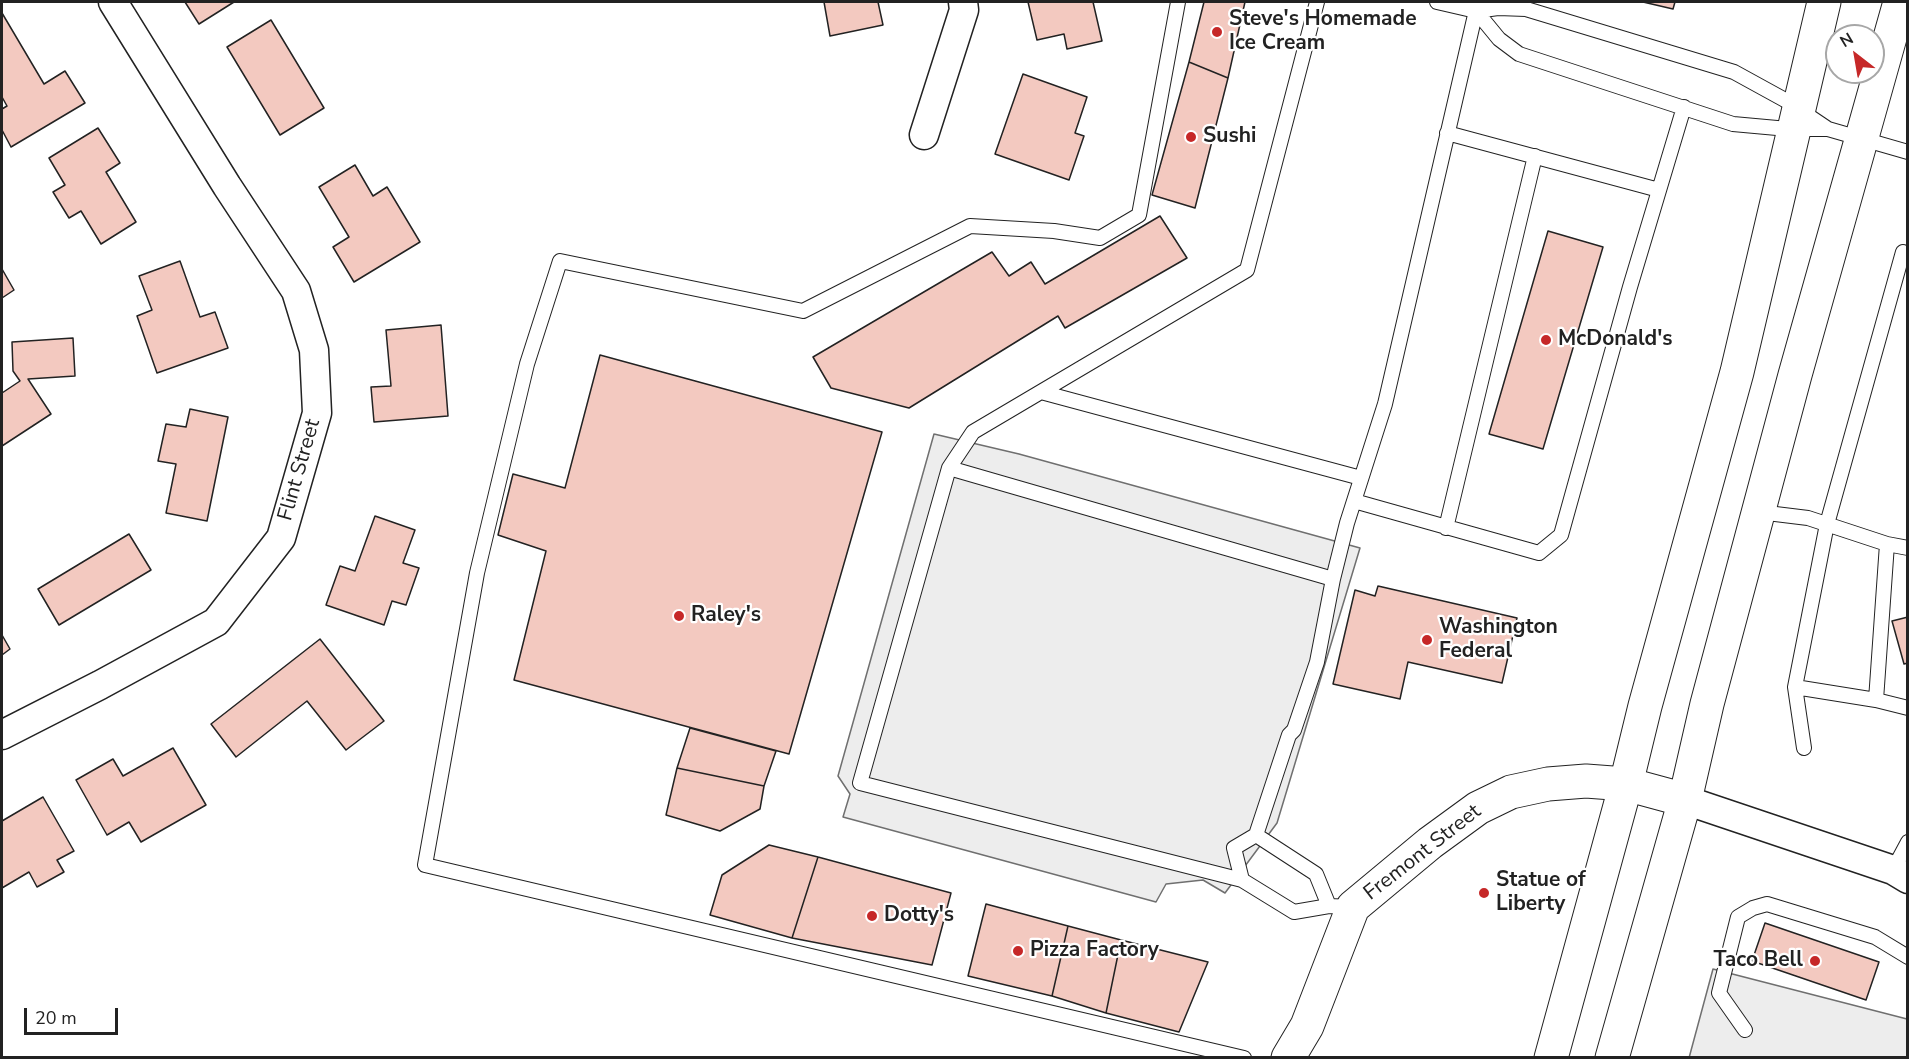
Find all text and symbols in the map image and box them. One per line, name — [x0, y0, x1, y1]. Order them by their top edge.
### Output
place label: Steve's Homemade Ice Cream — [1229, 7, 1417, 57]
north arrow — [1825, 24, 1885, 84]
marker: Steve's Homemade Ice Cream — [1210, 25, 1224, 39]
text: N — [1836, 28, 1858, 53]
place label: Sushi — [1203, 124, 1256, 150]
marker: Sushi — [1184, 130, 1198, 144]
place label: McDonald's — [1558, 327, 1673, 353]
marker: McDonald's — [1539, 333, 1553, 347]
street label: Flint Street — [273, 416, 327, 524]
place label: Raley's — [691, 603, 761, 629]
marker: Raley's — [672, 609, 686, 623]
place label: Washington Federal — [1439, 615, 1558, 665]
marker: Washington Federal — [1420, 633, 1434, 647]
street label: Fremont Street — [1360, 800, 1486, 906]
place label: Statue of Liberty — [1496, 868, 1586, 918]
marker: Statue of Liberty — [1477, 886, 1491, 900]
place label: Dotty's — [884, 903, 954, 929]
marker: Dotty's — [865, 909, 879, 923]
place label: Pizza Factory — [1030, 938, 1159, 964]
marker: Pizza Factory — [1011, 944, 1025, 958]
place label: Taco Bell — [1713, 948, 1803, 974]
marker: Taco Bell — [1808, 954, 1822, 968]
scale bar — [27, 996, 122, 1034]
text: 20 m — [35, 1006, 77, 1030]

